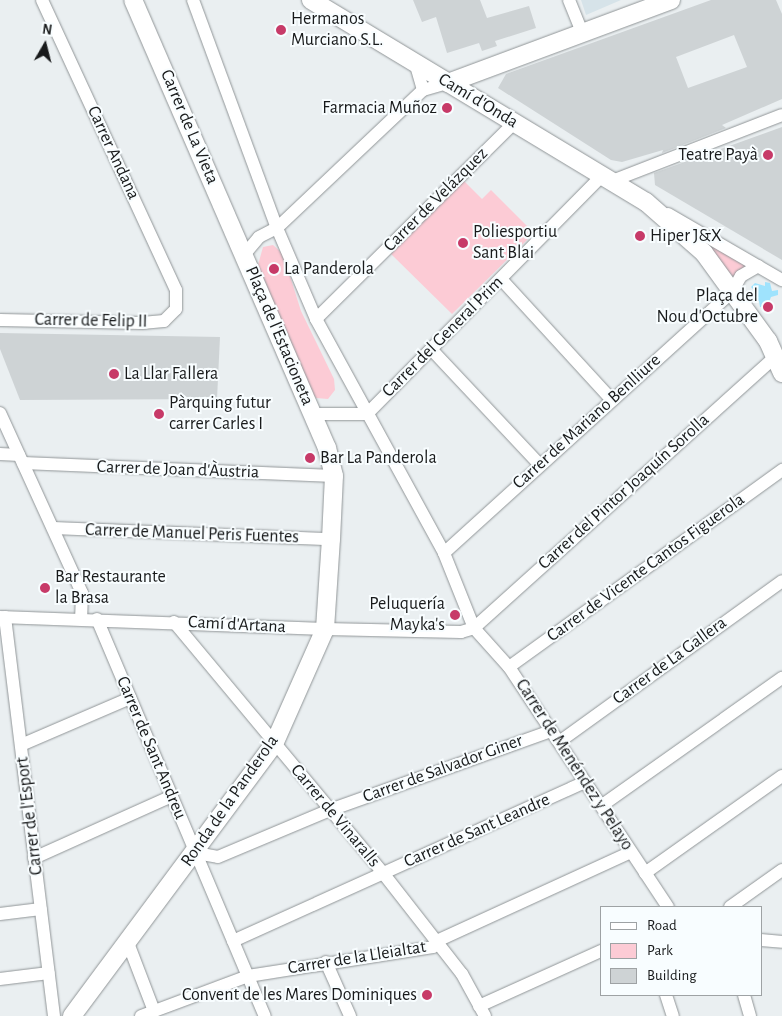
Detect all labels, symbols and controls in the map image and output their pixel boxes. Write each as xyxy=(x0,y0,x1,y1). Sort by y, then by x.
place label: Hermanos Murciano S.L. xyxy=(291,9,383,52)
north arrow xyxy=(20,20,70,70)
text: N xyxy=(41,23,53,38)
marker: Hermanos Murciano S.L. xyxy=(275,24,287,36)
street label: Carrer de La Vieta xyxy=(155,66,223,188)
street label: Camí d'Onda xyxy=(434,69,522,133)
place label: Farmacia Muñoz xyxy=(322,97,437,119)
marker: Farmacia Muñoz xyxy=(441,102,453,114)
street label: Carrer Andana xyxy=(82,103,144,203)
street label: Carrer de Velázquez xyxy=(379,143,493,257)
place label: Teatre Payà xyxy=(678,144,758,166)
marker: Teatre Payà xyxy=(762,149,774,161)
place label: Poliesportiu Sant Blai xyxy=(473,222,557,264)
place label: Hiper J&X xyxy=(650,225,722,247)
marker: Hiper J&X xyxy=(634,230,646,242)
marker: Poliesportiu Sant Blai xyxy=(457,237,469,249)
place label: La Panderola xyxy=(284,258,374,280)
street label: Plaça de l'Estacioneta xyxy=(240,263,318,409)
marker: La Panderola xyxy=(268,263,280,275)
street label: Carrer del General Prim xyxy=(378,272,508,402)
place label: Plaça del Nou d'Octubre xyxy=(657,286,758,328)
marker: Plaça del Nou d'Octubre xyxy=(762,301,774,313)
street label: Carrer de Felip II xyxy=(34,309,148,333)
street label: Carrer de Mariano Benlliure xyxy=(509,350,665,494)
place label: La Llar Fallera xyxy=(124,363,218,385)
marker: La Llar Fallera xyxy=(108,368,120,380)
place label: Pàrquing futur carrer Carles I xyxy=(169,393,271,436)
marker: Pàrquing futur carrer Carles I xyxy=(153,408,165,420)
street label: Carrer del Pintor Joaquín Sorolla xyxy=(534,409,714,575)
place label: Bar La Panderola xyxy=(320,447,437,469)
marker: Bar La Panderola xyxy=(304,452,316,464)
street label: Carrer de Joan d'Àustria xyxy=(96,456,260,484)
street label: Carrer de Vicente Cantos Figuerola xyxy=(543,489,749,647)
street label: Carrer de Manuel Peris Fuentes xyxy=(85,519,299,549)
place label: Bar Restaurante la Brasa xyxy=(55,567,166,610)
marker: Bar Restaurante la Brasa xyxy=(39,582,51,594)
place label: Peluquería Mayka's xyxy=(369,594,445,636)
marker: Peluquería Mayka's xyxy=(449,609,461,621)
street label: Camí d'Artana xyxy=(188,612,286,638)
street label: Carrer de La Gallera xyxy=(609,612,731,710)
street label: Carrer de Sant Andreu xyxy=(111,673,191,823)
street label: Carrer de Menéndez y Pelayo xyxy=(510,675,638,855)
street label: Carrer de Salvador Giner xyxy=(360,730,526,808)
street label: Ronda de la Panderola xyxy=(177,731,283,871)
street label: Carrer de l'Esport xyxy=(12,756,48,876)
street label: Carrer de Vinaralls xyxy=(286,760,384,872)
street label: Carrer de Sant Leandre xyxy=(401,789,553,873)
legend xyxy=(600,906,762,996)
text: Road xyxy=(647,918,677,933)
street label: Carrer de la Lleialtat xyxy=(286,936,428,980)
text: Park xyxy=(647,943,673,958)
text: Building xyxy=(647,968,697,983)
place label: Convent de les Mares Dominiques xyxy=(182,984,417,1006)
marker: Convent de les Mares Dominiques xyxy=(421,989,433,1001)

